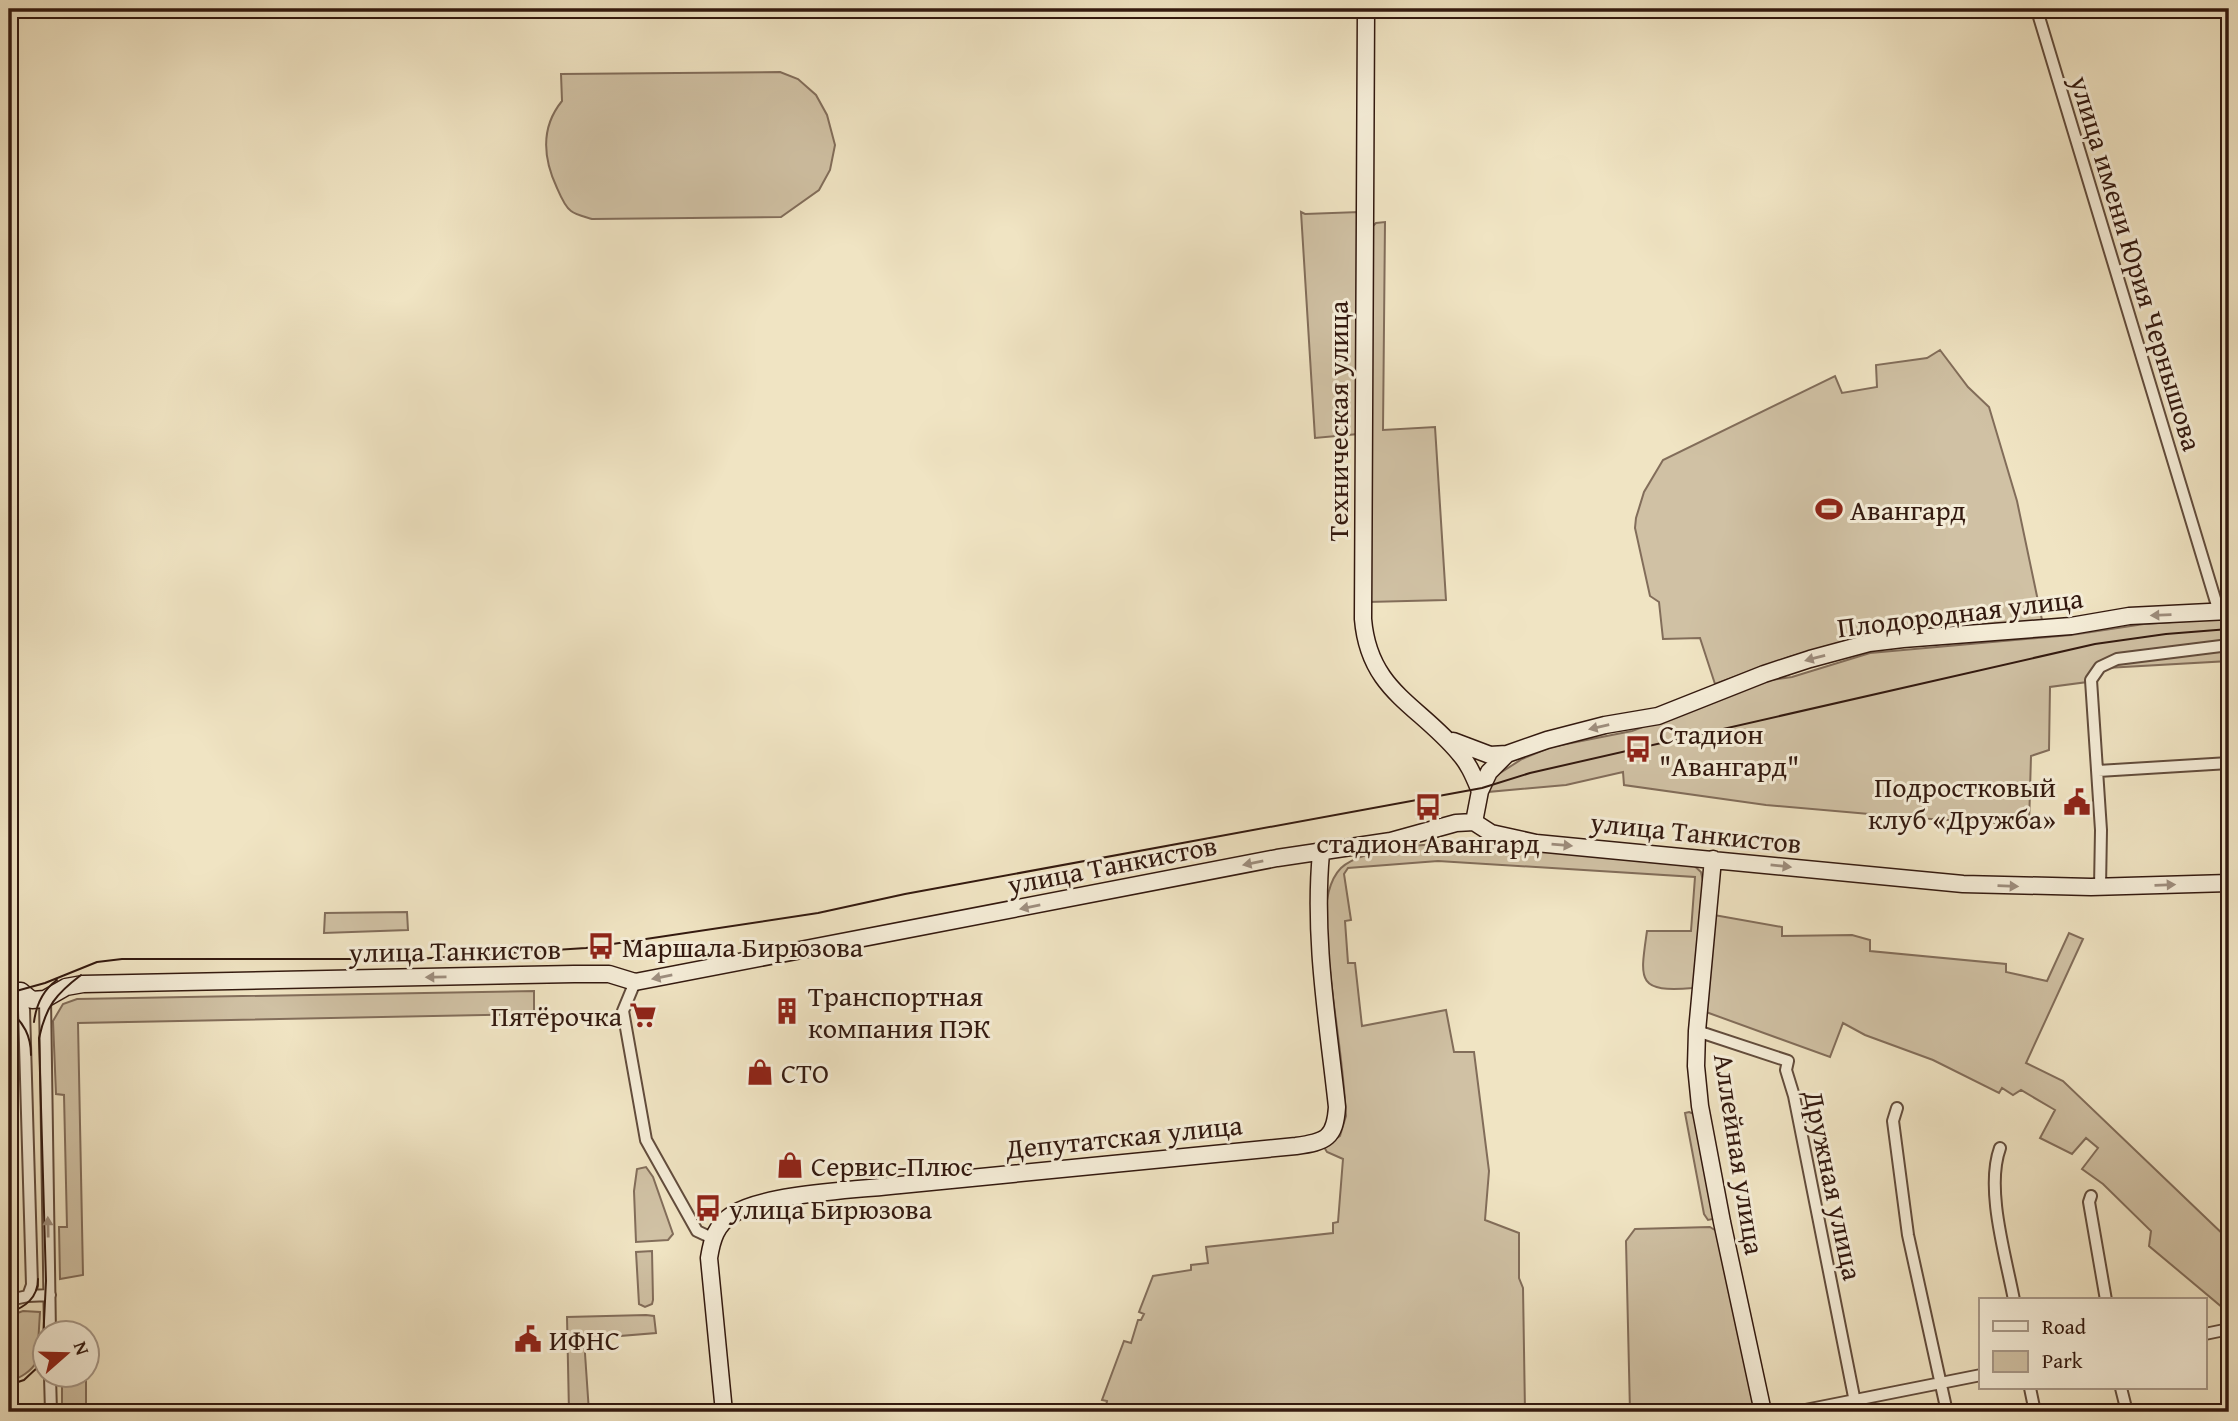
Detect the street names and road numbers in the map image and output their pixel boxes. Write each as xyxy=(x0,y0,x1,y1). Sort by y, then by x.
street label: улица имени Юрия Чернышова xyxy=(2060,69,2214,456)
street label: Техническая улица xyxy=(1317,300,1358,541)
street label: Плодородная улица xyxy=(1835,576,2086,647)
street label: улица Танкистов xyxy=(1587,800,1804,863)
street label: улица Танкистов xyxy=(1003,824,1220,905)
street label: улица Танкистов xyxy=(348,928,561,972)
street label: Аллейная улица xyxy=(1704,1050,1776,1258)
street label: Дружная улица xyxy=(1794,1085,1874,1284)
street label: Депутатская улица xyxy=(1003,1103,1245,1169)

